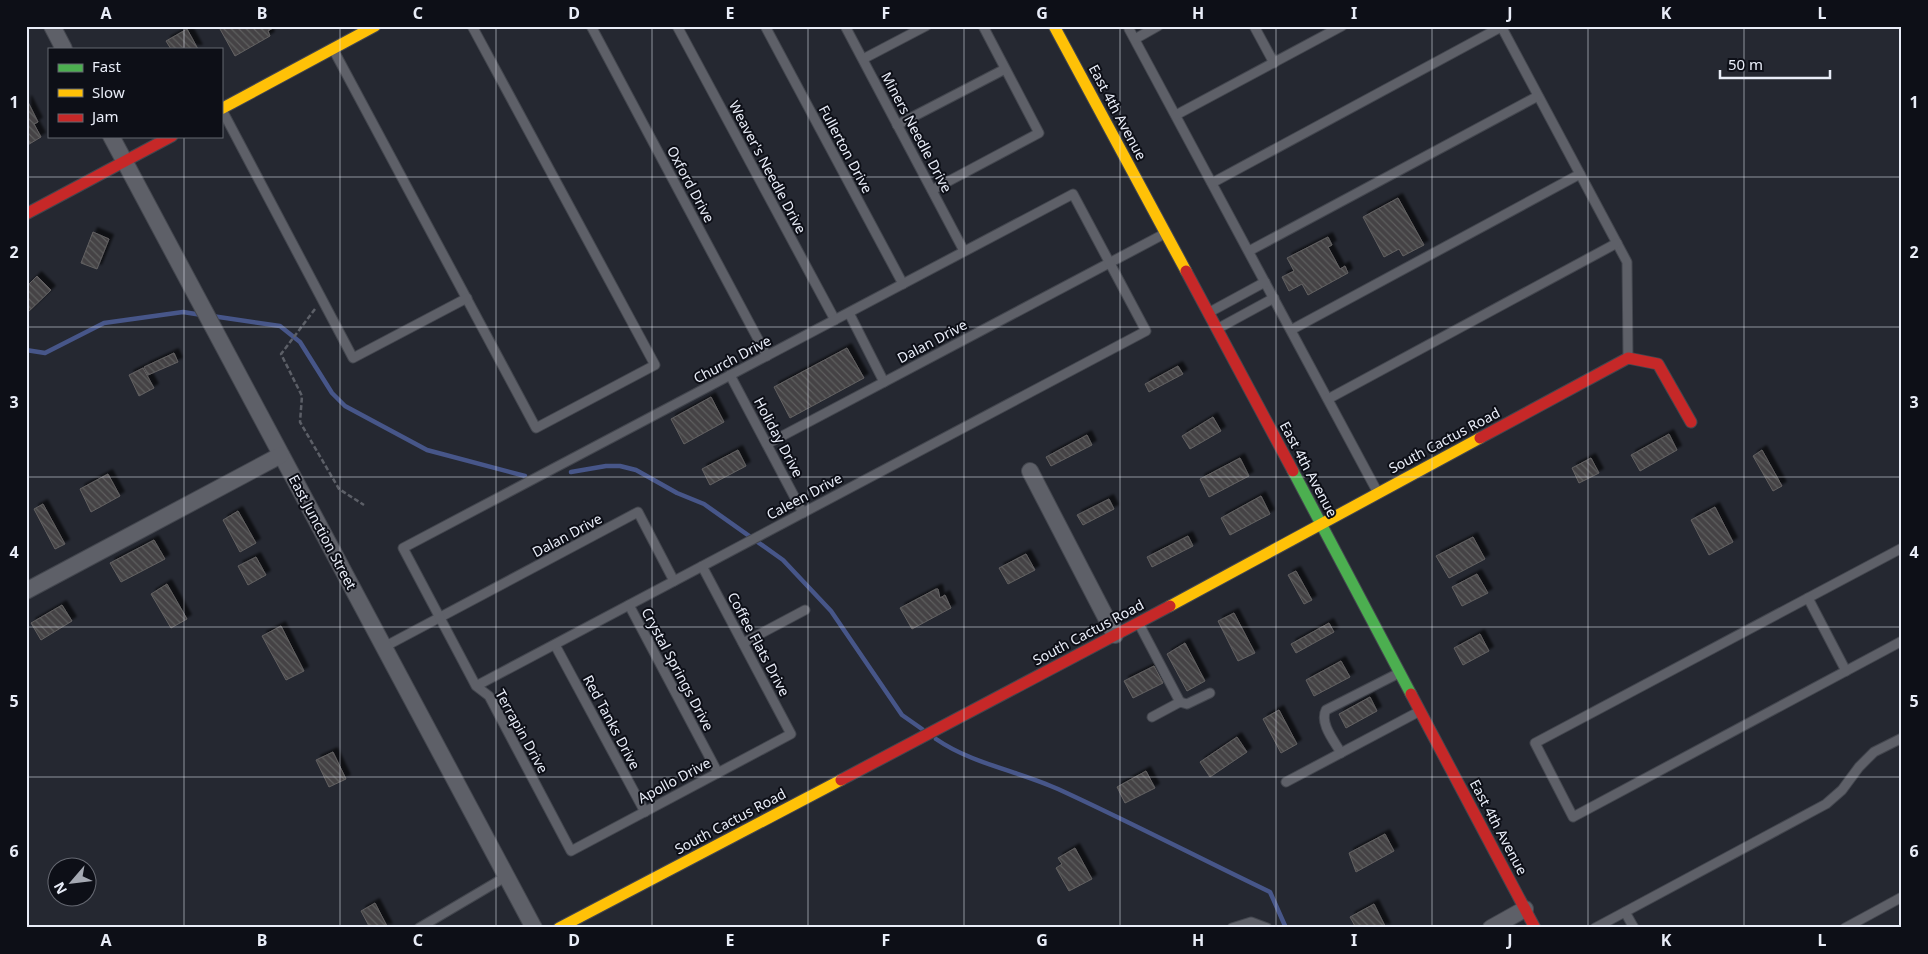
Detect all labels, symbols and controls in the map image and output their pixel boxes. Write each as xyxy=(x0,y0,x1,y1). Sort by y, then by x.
text: A xyxy=(100,2,112,24)
text: B xyxy=(257,2,267,24)
text: C xyxy=(413,2,423,24)
text: D xyxy=(568,2,580,24)
text: E xyxy=(726,2,735,24)
text: F xyxy=(882,2,890,24)
text: G xyxy=(1036,2,1048,24)
text: H xyxy=(1192,2,1204,24)
text: I xyxy=(1351,2,1357,24)
text: J xyxy=(1505,2,1513,24)
text: K xyxy=(1661,2,1672,24)
text: L xyxy=(1818,2,1827,24)
legend xyxy=(48,48,222,138)
scale bar xyxy=(1720,48,1830,80)
text: 50 m xyxy=(1728,54,1763,74)
text: Fast xyxy=(92,56,121,76)
street label: East 4th Avenue xyxy=(1085,61,1151,163)
street label: Miners Needle Drive xyxy=(877,68,957,196)
text: Slow xyxy=(92,82,125,102)
text: 1 xyxy=(9,91,19,113)
text: 1 xyxy=(1909,91,1919,113)
street label: Weaver's Needle Drive xyxy=(725,97,811,237)
street label: Fullerton Drive xyxy=(815,102,877,196)
text: Jam xyxy=(90,106,119,126)
street label: Oxford Drive xyxy=(663,142,719,226)
text: 2 xyxy=(9,241,19,263)
text: 2 xyxy=(1909,241,1919,263)
street label: Dalan Drive xyxy=(894,315,970,367)
street label: Church Drive xyxy=(690,331,774,387)
text: 3 xyxy=(9,391,19,413)
text: 3 xyxy=(1909,391,1919,413)
street label: Holiday Drive xyxy=(750,394,808,480)
street label: South Cactus Road xyxy=(1385,403,1503,477)
street label: East 4th Avenue xyxy=(1276,418,1342,520)
street label: Caleen Drive xyxy=(763,468,845,524)
street label: East Junction Street xyxy=(285,471,361,593)
street label: Dalan Drive xyxy=(529,509,605,561)
text: 4 xyxy=(9,541,19,563)
text: 4 xyxy=(1909,541,1919,563)
street label: Coffee Flats Drive xyxy=(724,589,794,699)
street label: South Cactus Road xyxy=(1029,595,1147,669)
street label: Crystal Springs Drive xyxy=(638,604,718,734)
street label: Red Tanks Drive xyxy=(579,671,645,773)
street label: Terrapin Drive xyxy=(491,686,553,776)
text: 5 xyxy=(9,690,19,712)
text: 5 xyxy=(1909,690,1919,712)
street label: Apollo Drive xyxy=(634,753,714,807)
street label: East 4th Avenue xyxy=(1466,776,1532,878)
street label: South Cactus Road xyxy=(671,784,789,858)
text: 6 xyxy=(9,840,19,862)
text: 6 xyxy=(1909,840,1919,862)
north arrow xyxy=(48,856,98,906)
text: N xyxy=(49,879,71,898)
text: A xyxy=(100,929,112,951)
text: B xyxy=(257,929,267,951)
text: C xyxy=(413,929,423,951)
text: D xyxy=(568,929,580,951)
text: E xyxy=(726,929,735,951)
text: F xyxy=(882,929,890,951)
text: G xyxy=(1036,929,1048,951)
text: H xyxy=(1192,929,1204,951)
text: I xyxy=(1351,929,1357,951)
text: J xyxy=(1505,929,1513,951)
text: K xyxy=(1661,929,1672,951)
text: L xyxy=(1818,929,1827,951)

